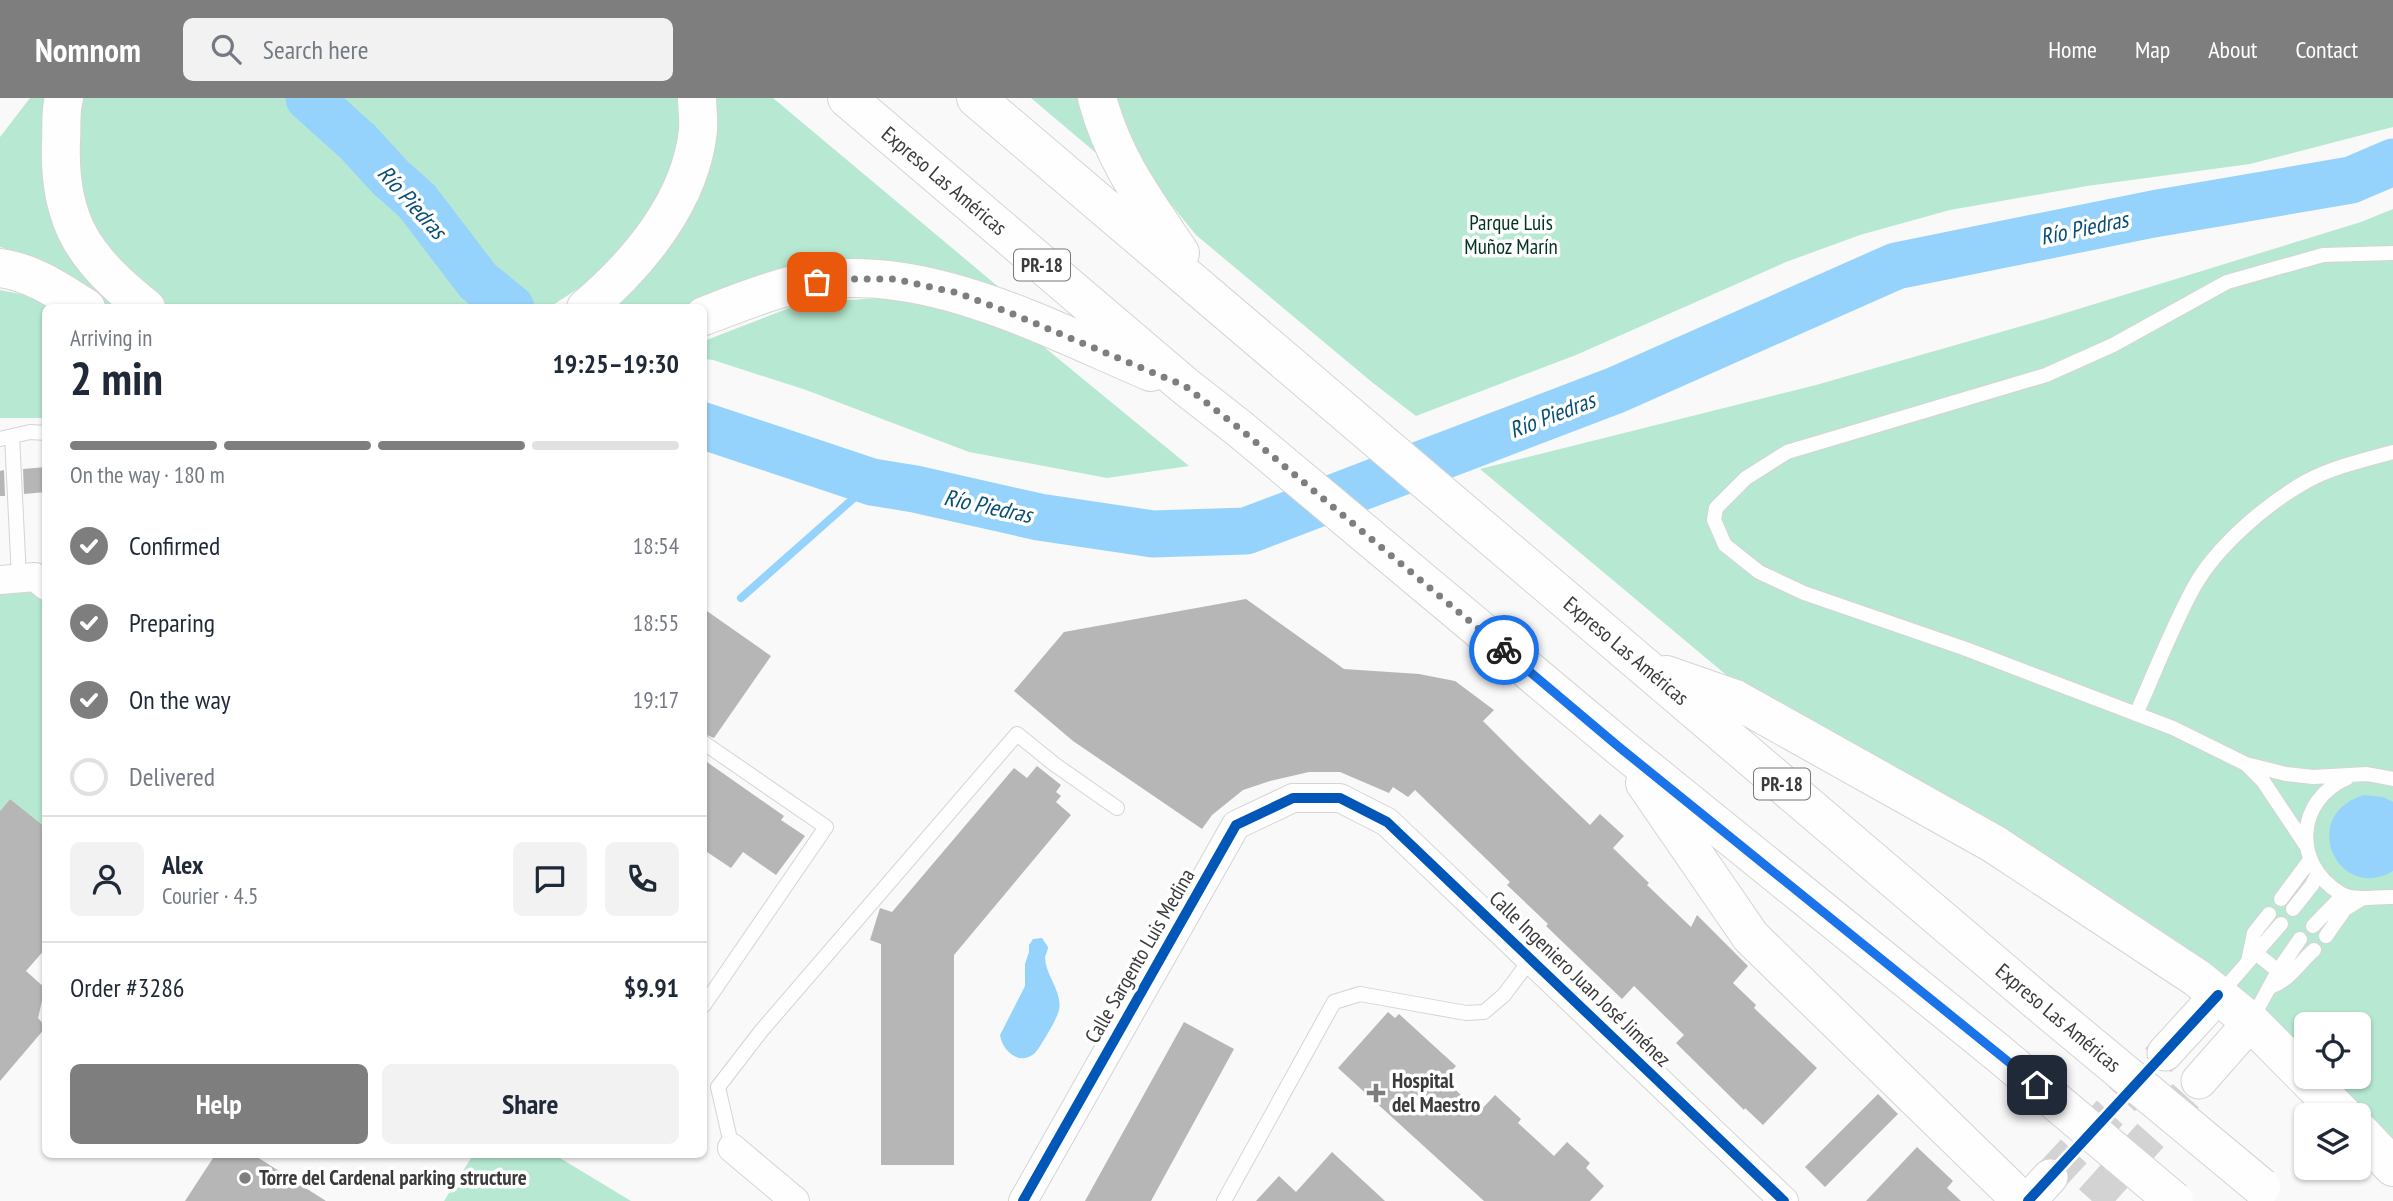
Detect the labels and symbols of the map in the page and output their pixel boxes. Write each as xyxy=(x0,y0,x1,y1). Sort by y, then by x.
street label: Expreso Las Américas xyxy=(876,120,1012,241)
water label: Río Piedras xyxy=(372,159,454,246)
water label: Río Piedras xyxy=(2037,204,2133,251)
park label: Parque Luis Muñoz Marín xyxy=(1464,209,1558,260)
road number: PR-18 xyxy=(1014,250,1070,280)
pin xyxy=(787,252,847,312)
water label: Río Piedras xyxy=(1505,384,1601,444)
water label: Río Piedras xyxy=(942,482,1037,529)
street label: Expreso Las Américas xyxy=(1558,590,1694,711)
courier xyxy=(1469,615,1539,685)
road number: PR-18 xyxy=(1754,768,1810,800)
street label: Calle Sargento Luis Medina xyxy=(1079,864,1200,1048)
street label: Calle Ingeniero Juan José Jiménez xyxy=(1484,885,1677,1072)
street label: Expreso Las Américas xyxy=(1990,957,2126,1078)
pin xyxy=(2007,1055,2067,1115)
place label: Hospital del Maestro xyxy=(1392,1067,1480,1118)
marker: Hospital del Maestro xyxy=(1366,1083,1386,1103)
place label: Torre del Cardenal parking structure xyxy=(259,1164,527,1191)
marker: Torre del Cardenal parking structure xyxy=(237,1170,253,1186)

